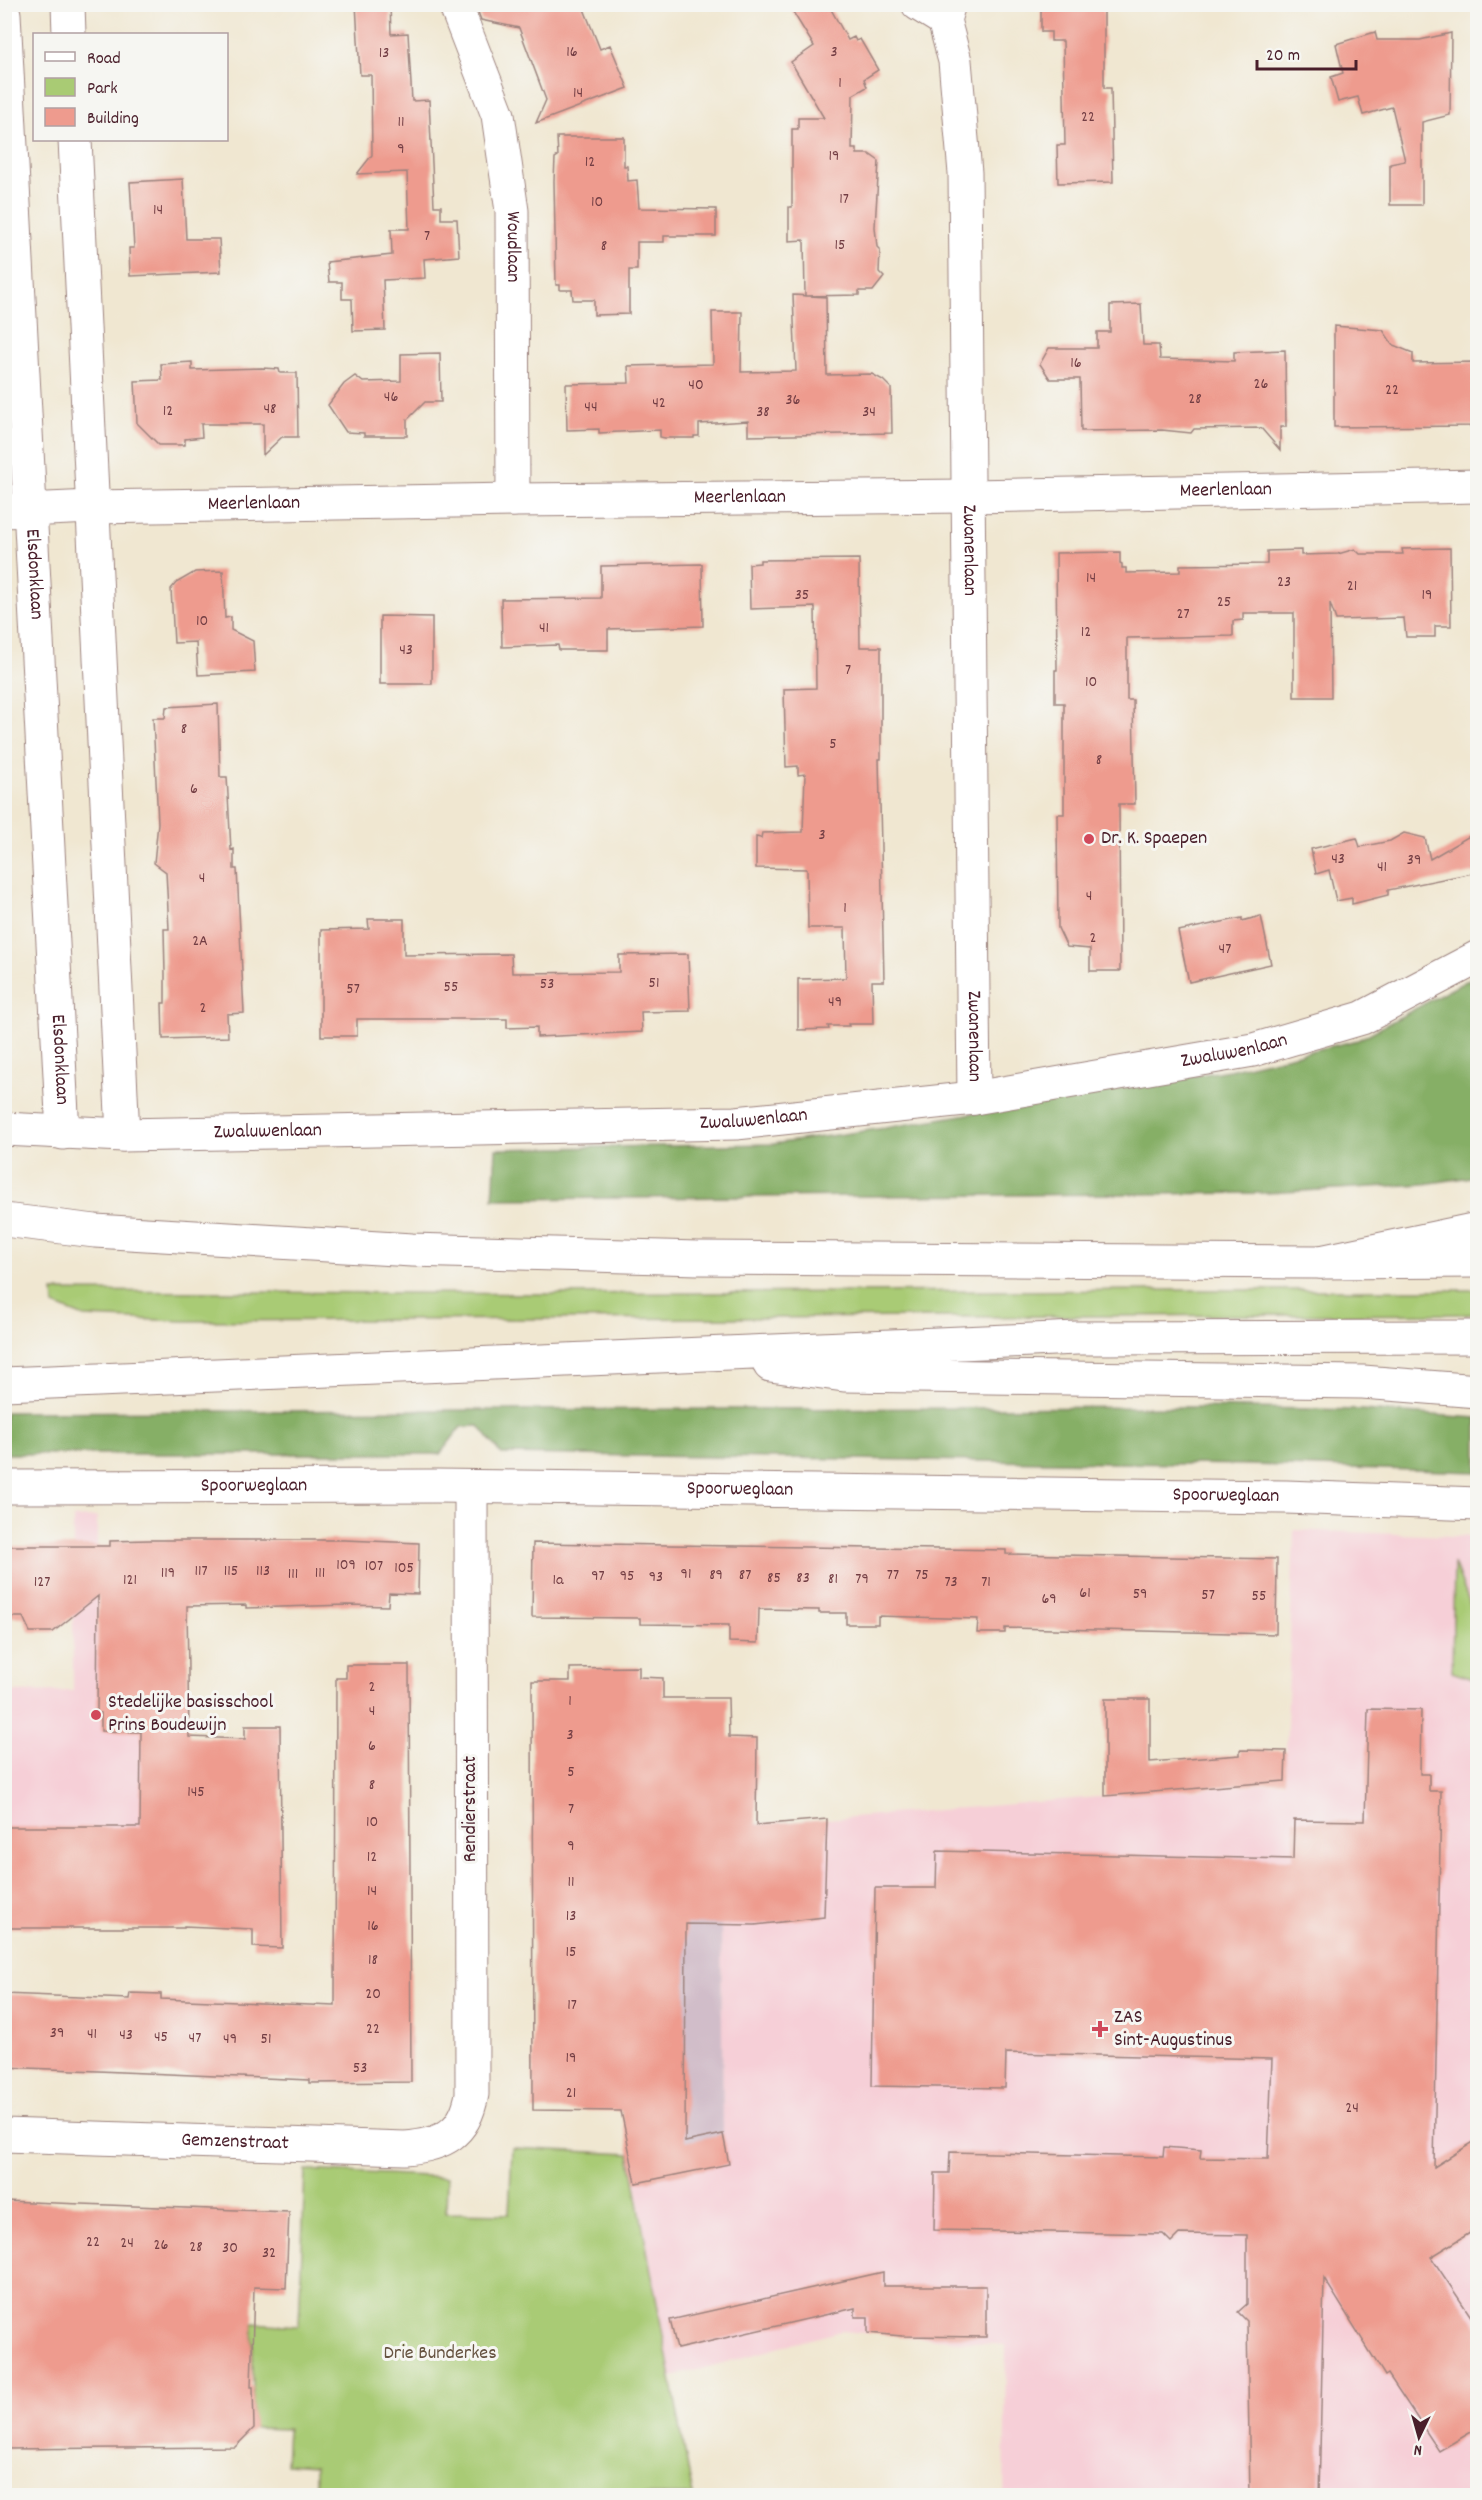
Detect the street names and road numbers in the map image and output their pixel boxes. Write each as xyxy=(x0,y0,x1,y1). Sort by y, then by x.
street label: Woudlaan xyxy=(498,211,526,283)
street label: Meerlenlaan xyxy=(1179,476,1272,506)
street label: Meerlenlaan xyxy=(694,484,786,512)
street label: Meerlenlaan xyxy=(207,490,300,519)
street label: Zwanenlaan xyxy=(954,505,983,596)
street label: Elsdonklaan xyxy=(17,528,50,620)
street label: Zwanenlaan xyxy=(959,991,988,1082)
street label: Elsdonklaan xyxy=(43,1013,75,1106)
street label: Zwaluwenlaan xyxy=(1179,1027,1291,1076)
street label: Zwaluwenlaan xyxy=(699,1102,809,1138)
street label: Zwaluwenlaan xyxy=(213,1117,322,1147)
street label: Spoorweglaan xyxy=(201,1472,307,1501)
street label: Spoorweglaan xyxy=(687,1475,793,1505)
street label: Spoorweglaan xyxy=(1172,1482,1279,1511)
street label: Rendierstraat xyxy=(457,1756,485,1862)
street label: Gemzenstraat xyxy=(181,2127,289,2158)

